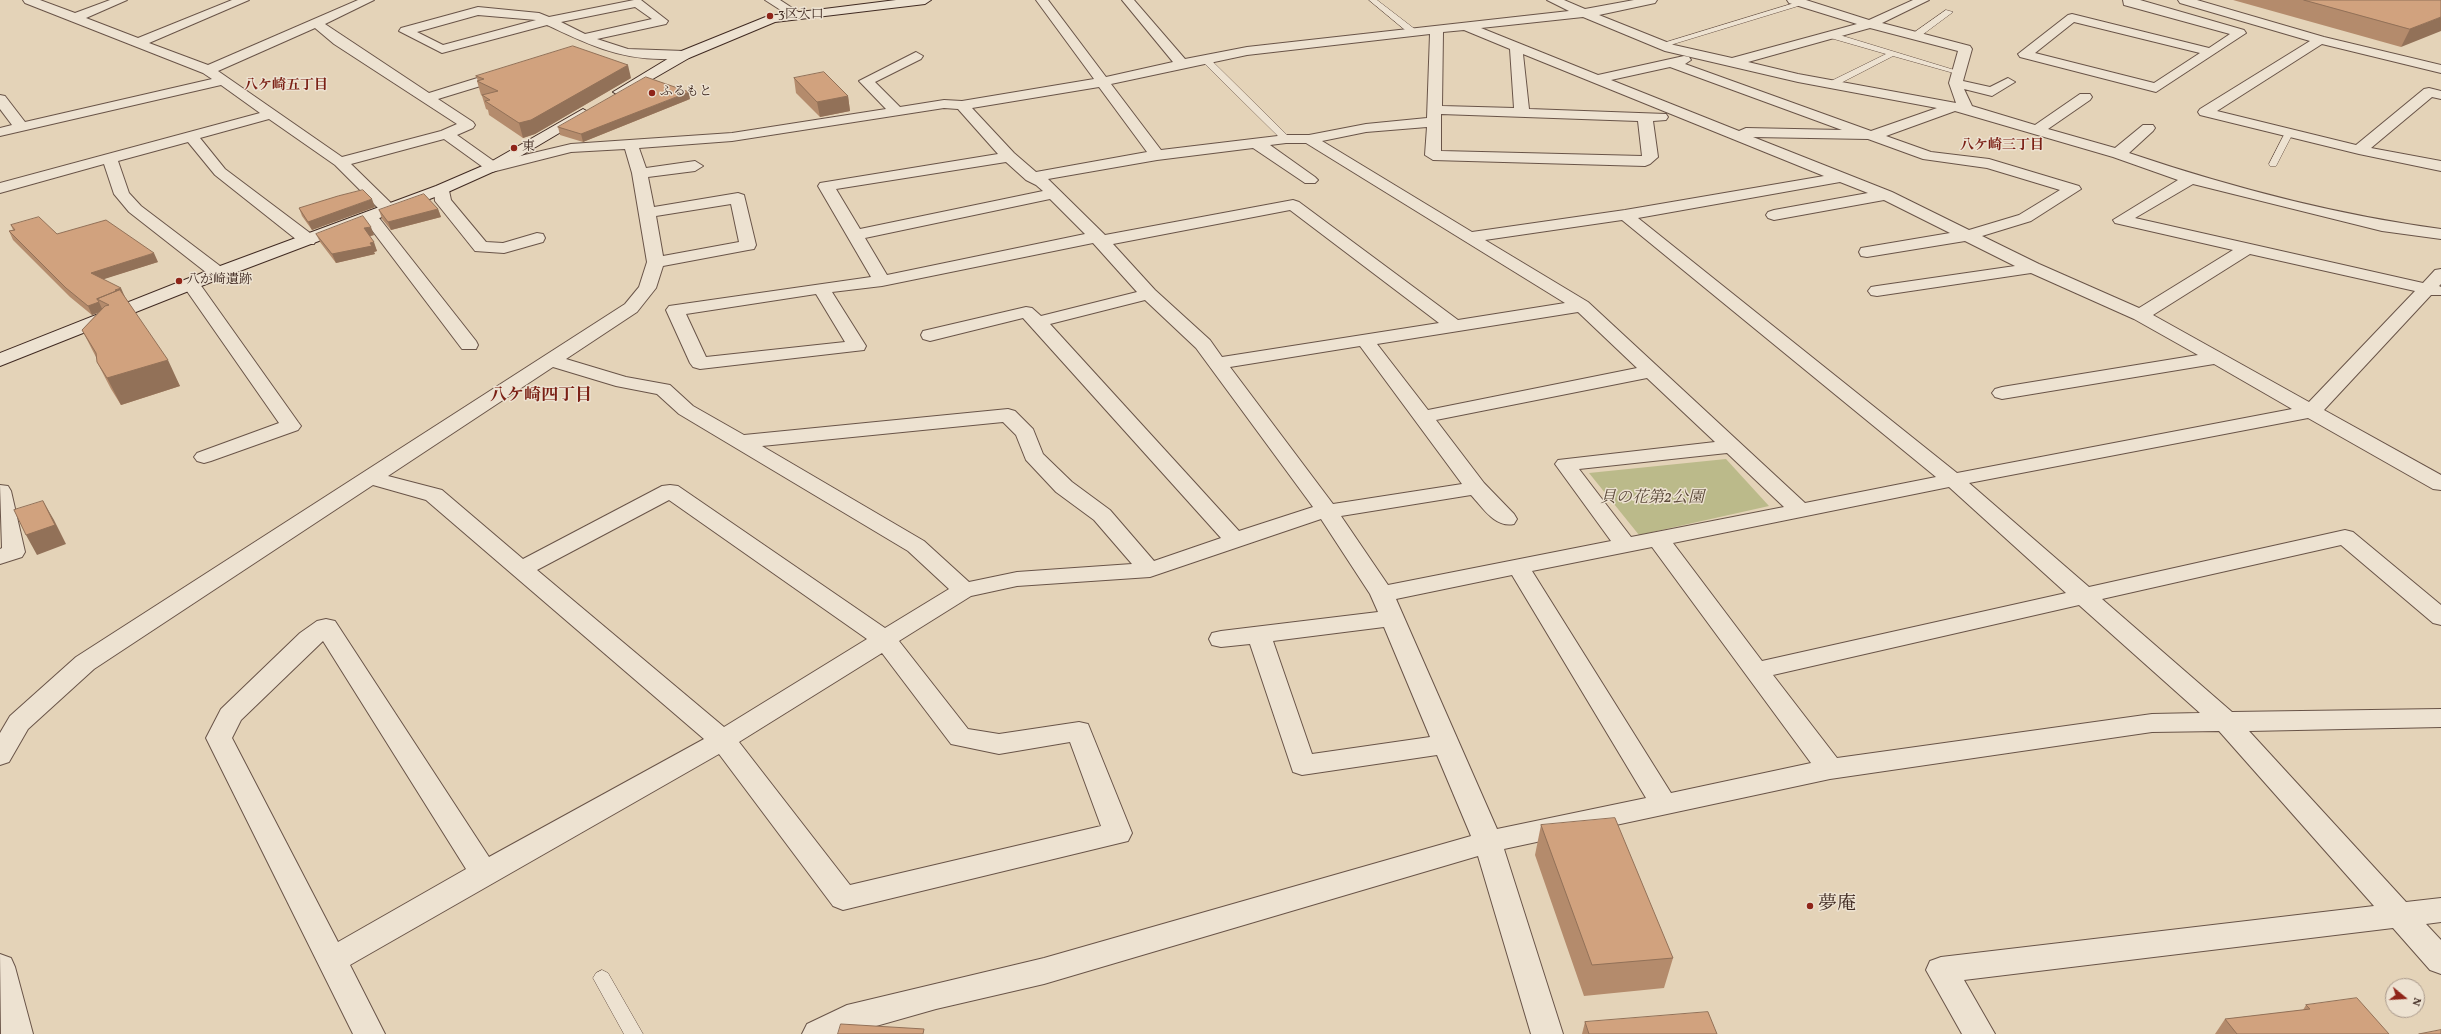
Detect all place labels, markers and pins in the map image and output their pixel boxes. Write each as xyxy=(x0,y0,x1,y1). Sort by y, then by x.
place label: 3区入口 xyxy=(778,8,824,24)
marker: 3区入口 xyxy=(765,11,775,21)
place label: ふるもと xyxy=(660,85,712,101)
marker: ふるもと xyxy=(647,88,657,98)
place label: 東 xyxy=(522,140,535,156)
marker: 東 xyxy=(509,143,519,153)
place label: 八が崎遺跡 xyxy=(187,273,252,289)
marker: 八が崎遺跡 xyxy=(174,276,184,286)
place label: 夢庵 xyxy=(1818,895,1856,917)
marker: 夢庵 xyxy=(1805,901,1815,911)

